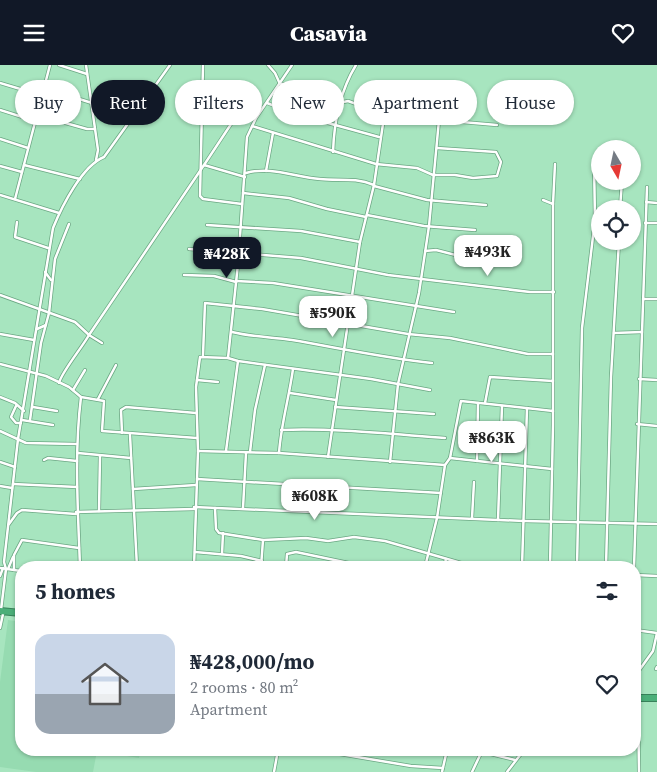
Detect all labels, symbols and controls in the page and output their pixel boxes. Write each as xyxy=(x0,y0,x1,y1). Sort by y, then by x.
text: Casavia xyxy=(290,18,367,48)
icon: menu xyxy=(20,19,48,47)
icon: heart xyxy=(609,19,637,47)
chip: Buy xyxy=(15,80,81,125)
chip: Rent xyxy=(91,80,165,125)
chip: Filters xyxy=(175,80,262,125)
chip: New xyxy=(272,80,344,125)
chip: Apartment xyxy=(354,80,477,125)
chip: House xyxy=(487,80,574,125)
north arrow xyxy=(591,140,641,190)
map controls xyxy=(591,140,641,250)
button: locate xyxy=(591,200,641,250)
pin: ₦493K xyxy=(453,235,523,277)
pin: ₦428K xyxy=(192,237,262,279)
text: ₦493K xyxy=(465,240,511,262)
text: ₦428K xyxy=(204,242,250,264)
pin: ₦590K xyxy=(298,295,368,338)
text: ₦590K xyxy=(310,301,356,323)
pin: ₦863K xyxy=(457,421,527,463)
text: ₦863K xyxy=(469,426,515,448)
pin: ₦608K xyxy=(280,479,350,521)
text: ₦608K xyxy=(292,484,338,506)
text: 5 homes xyxy=(35,577,115,606)
icon: filters xyxy=(593,577,621,605)
text: ₦428,000/mo xyxy=(190,647,314,676)
icon: home xyxy=(75,654,135,714)
icon: heart xyxy=(593,670,621,698)
text: 2 rooms · 80 m² xyxy=(190,676,298,698)
text: Apartment xyxy=(190,698,267,720)

